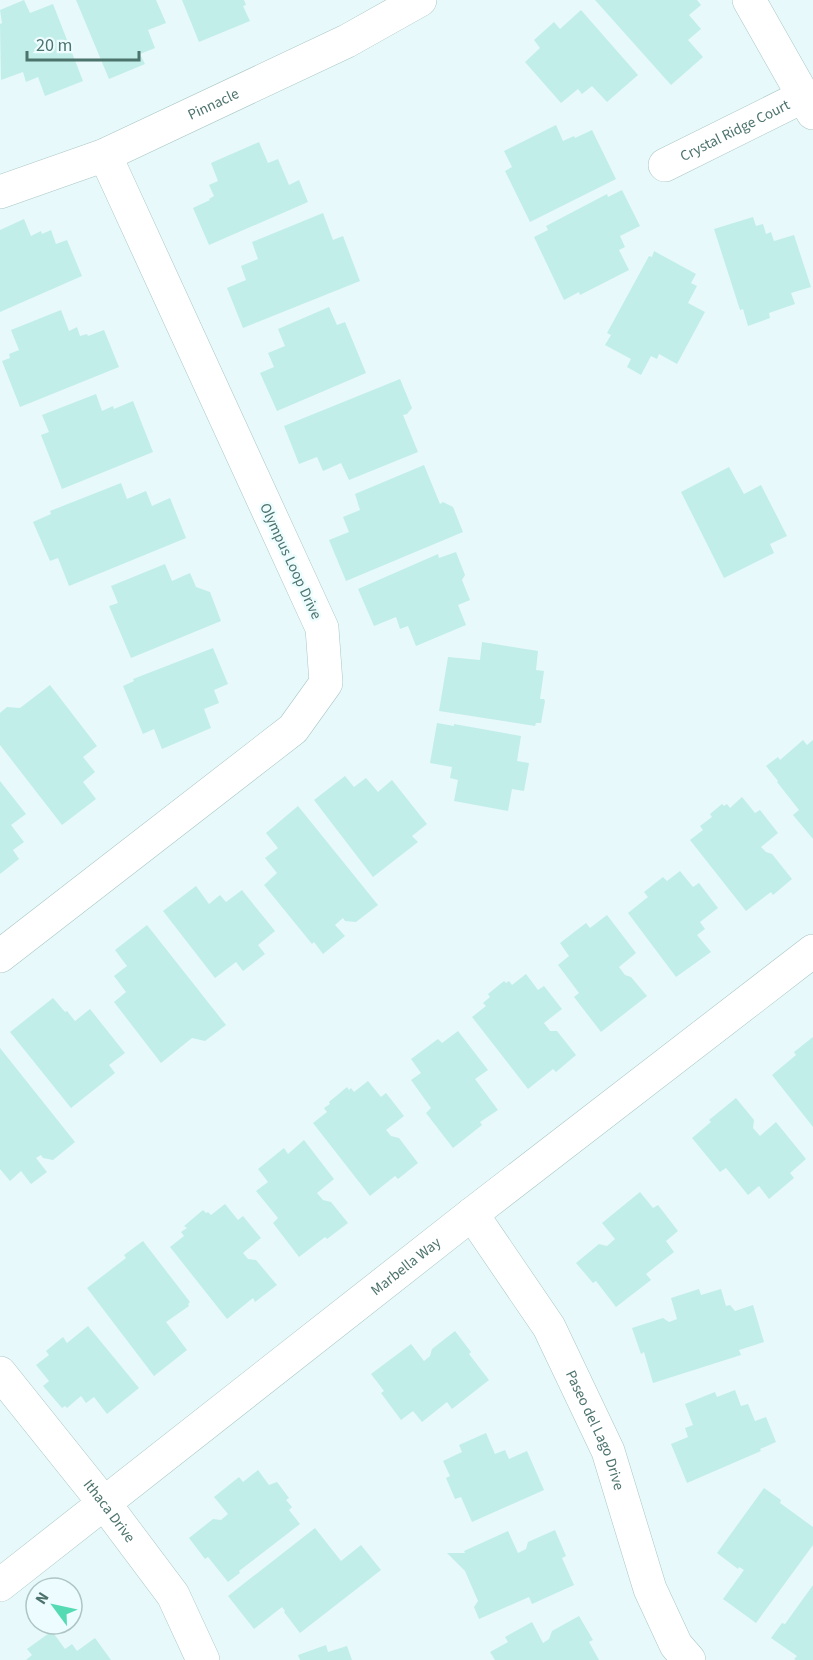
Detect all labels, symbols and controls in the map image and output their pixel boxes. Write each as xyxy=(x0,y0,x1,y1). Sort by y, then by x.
scale bar xyxy=(27,24,140,62)
text: 20 m xyxy=(36,33,72,58)
street label: Pinnacle xyxy=(184,83,243,126)
street label: Crystal Ridge Court xyxy=(677,95,793,167)
street label: Olympus Loop Drive xyxy=(254,500,327,623)
street label: Marbella Way xyxy=(367,1232,445,1301)
street label: Paseo del Lago Drive xyxy=(560,1367,629,1493)
street label: Ithaca Drive xyxy=(78,1475,140,1547)
north arrow xyxy=(24,1576,84,1636)
text: N xyxy=(30,1588,54,1609)

